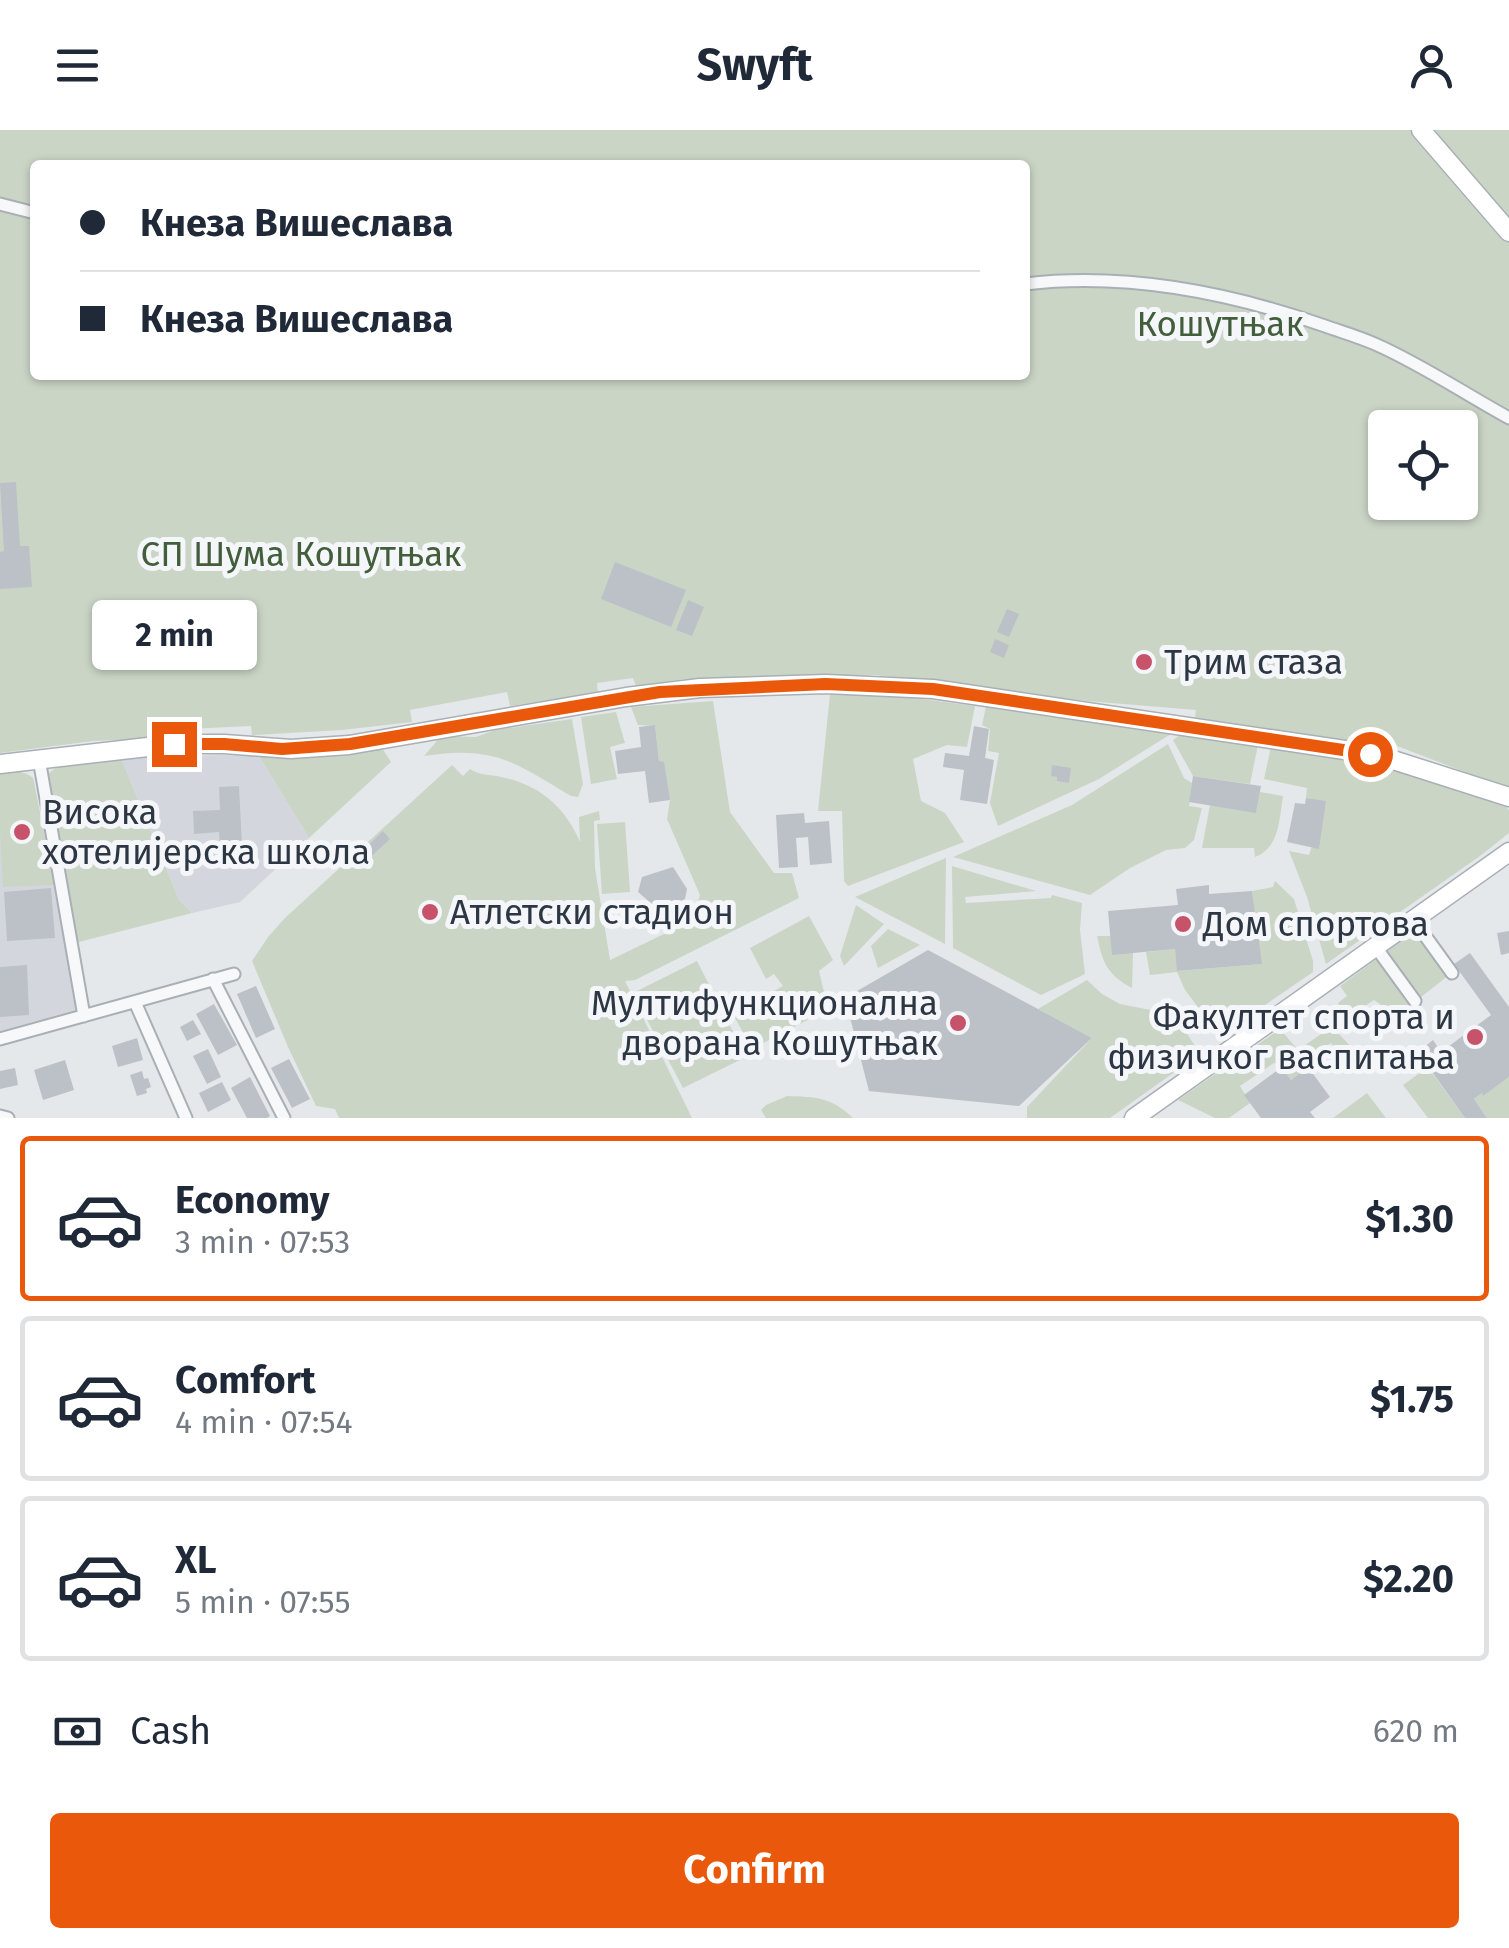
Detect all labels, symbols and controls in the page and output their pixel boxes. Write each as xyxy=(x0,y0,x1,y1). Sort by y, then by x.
icon: menu xyxy=(50,38,105,93)
text: Swyft xyxy=(696,38,813,92)
icon: person xyxy=(1404,38,1459,93)
text: Кнеза Вишеслава xyxy=(140,200,453,246)
text: Кнеза Вишеслава xyxy=(140,296,453,342)
park label: Кошутњак xyxy=(1136,303,1304,345)
map controls xyxy=(1368,410,1478,520)
button: locate xyxy=(1368,410,1478,520)
park label: СП Шума Кошутњак xyxy=(141,533,461,575)
callout: 2 min xyxy=(91,599,256,669)
text: 2 min xyxy=(135,616,214,654)
place label: Трим стаза xyxy=(1164,641,1343,683)
marker: Трим стаза xyxy=(1133,651,1155,673)
route end xyxy=(152,722,197,767)
route start xyxy=(1348,732,1393,777)
place label: Висока хотелијерска школа xyxy=(42,791,370,873)
marker: Висока хотелијерска школа xyxy=(11,821,33,843)
place label: Атлетски стадион xyxy=(450,891,734,933)
marker: Атлетски стадион xyxy=(419,901,441,923)
place label: Дом спортова xyxy=(1202,903,1429,945)
marker: Дом спортова xyxy=(1172,913,1194,935)
place label: Мултифункционална дворана Кошутњак xyxy=(591,982,938,1064)
place label: Факултет спорта и физичког васпитања xyxy=(1107,996,1455,1078)
marker: Мултифункционална дворана Кошутњак xyxy=(947,1012,969,1034)
marker: Факултет спорта и физичког васпитања xyxy=(1464,1026,1486,1048)
icon: car xyxy=(55,1174,145,1264)
text: Economy xyxy=(175,1177,330,1223)
text: $1.30 xyxy=(1365,1196,1454,1242)
text: 3 min · 07:53 xyxy=(175,1223,350,1261)
icon: car xyxy=(55,1354,145,1444)
text: Comfort xyxy=(175,1357,316,1403)
text: $1.75 xyxy=(1370,1376,1454,1422)
text: 4 min · 07:54 xyxy=(175,1403,353,1441)
icon: car xyxy=(55,1534,145,1624)
text: XL xyxy=(175,1537,217,1583)
text: $2.20 xyxy=(1363,1556,1454,1602)
text: 5 min · 07:55 xyxy=(175,1583,351,1621)
icon: cash xyxy=(50,1704,105,1759)
text: Cash xyxy=(130,1708,211,1754)
text: 620 m xyxy=(1373,1712,1459,1750)
button: Confirm xyxy=(50,1813,1459,1928)

